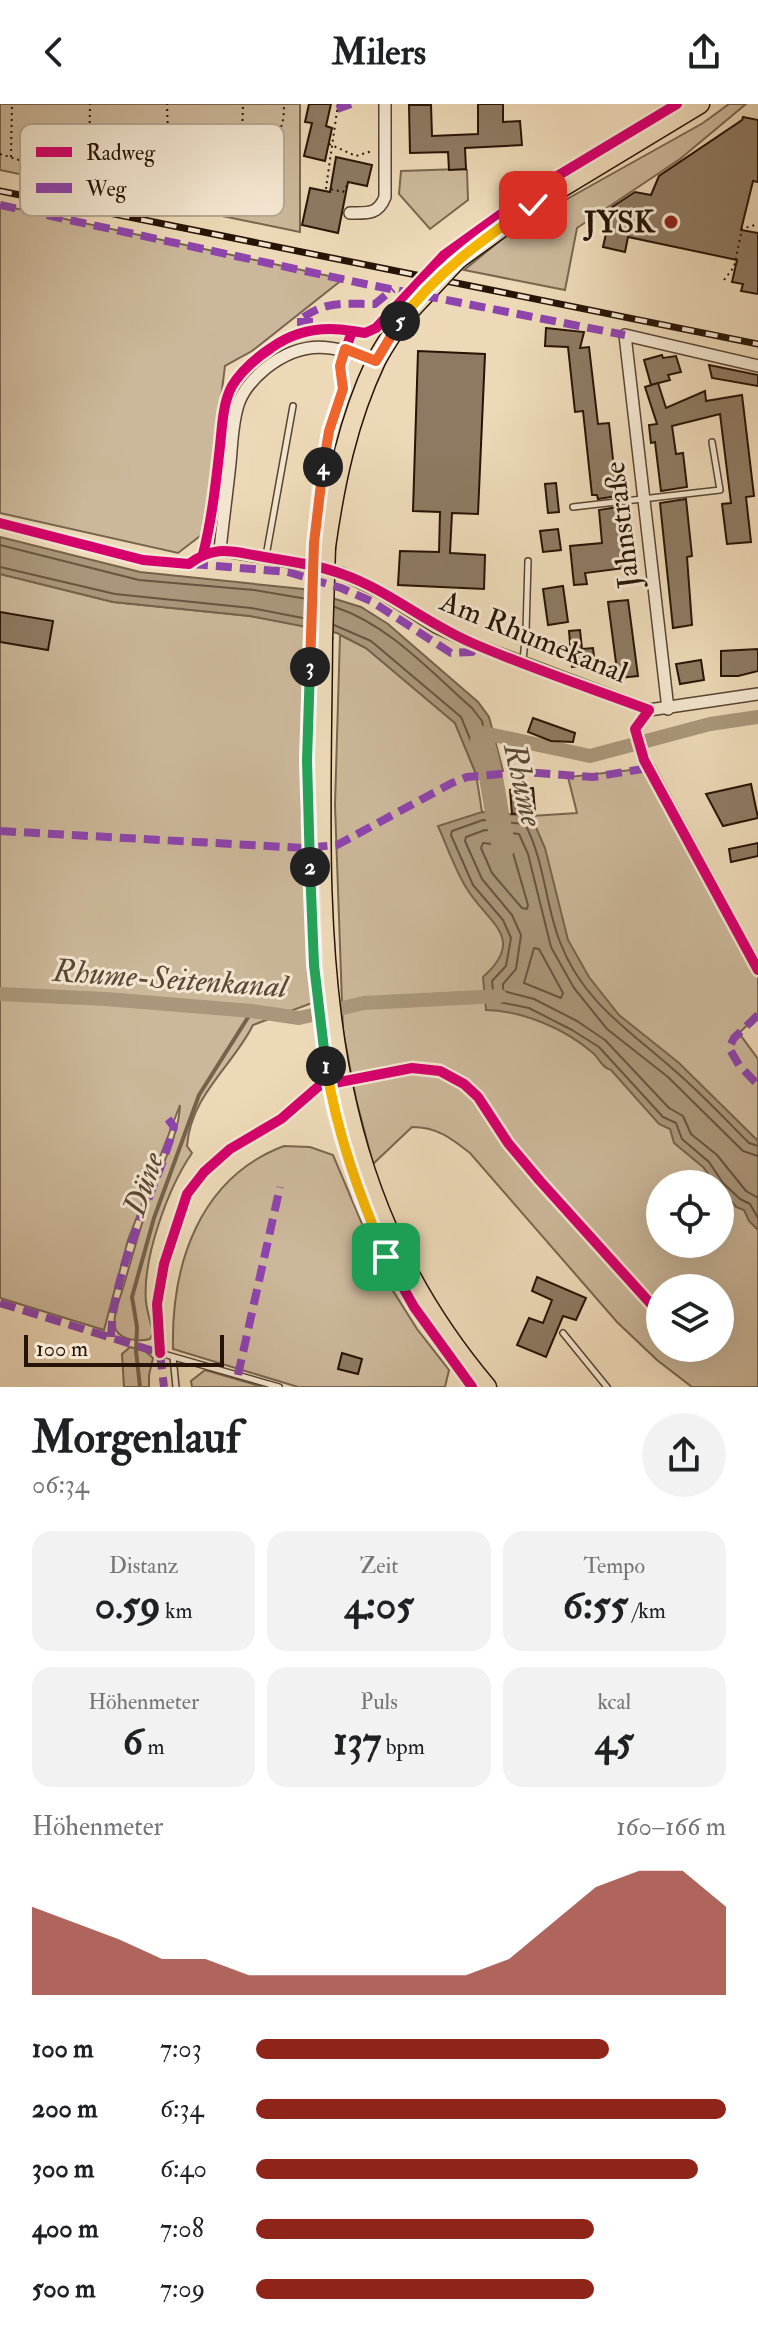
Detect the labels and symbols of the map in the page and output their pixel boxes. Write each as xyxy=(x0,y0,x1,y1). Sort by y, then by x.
legend xyxy=(20,124,284,216)
text: Radweg xyxy=(86,139,156,167)
pin xyxy=(499,171,567,239)
text: Weg xyxy=(85,175,128,203)
place label: JYSK xyxy=(582,204,656,241)
marker: JYSK xyxy=(662,213,680,231)
pin: 5 xyxy=(380,301,420,341)
pin: 4 xyxy=(303,447,343,487)
street label: Jahnstraße xyxy=(596,460,648,591)
street label: Am Rhumekanal xyxy=(434,582,633,692)
pin: 3 xyxy=(290,647,330,687)
water label: Rhume xyxy=(494,739,552,831)
pin: 2 xyxy=(290,847,330,887)
water label: Rhume-Seitenkanal xyxy=(51,951,291,1007)
pin: 1 xyxy=(306,1046,346,1086)
water label: Düne xyxy=(114,1147,174,1222)
pin xyxy=(352,1223,420,1291)
scale bar xyxy=(24,1331,224,1367)

